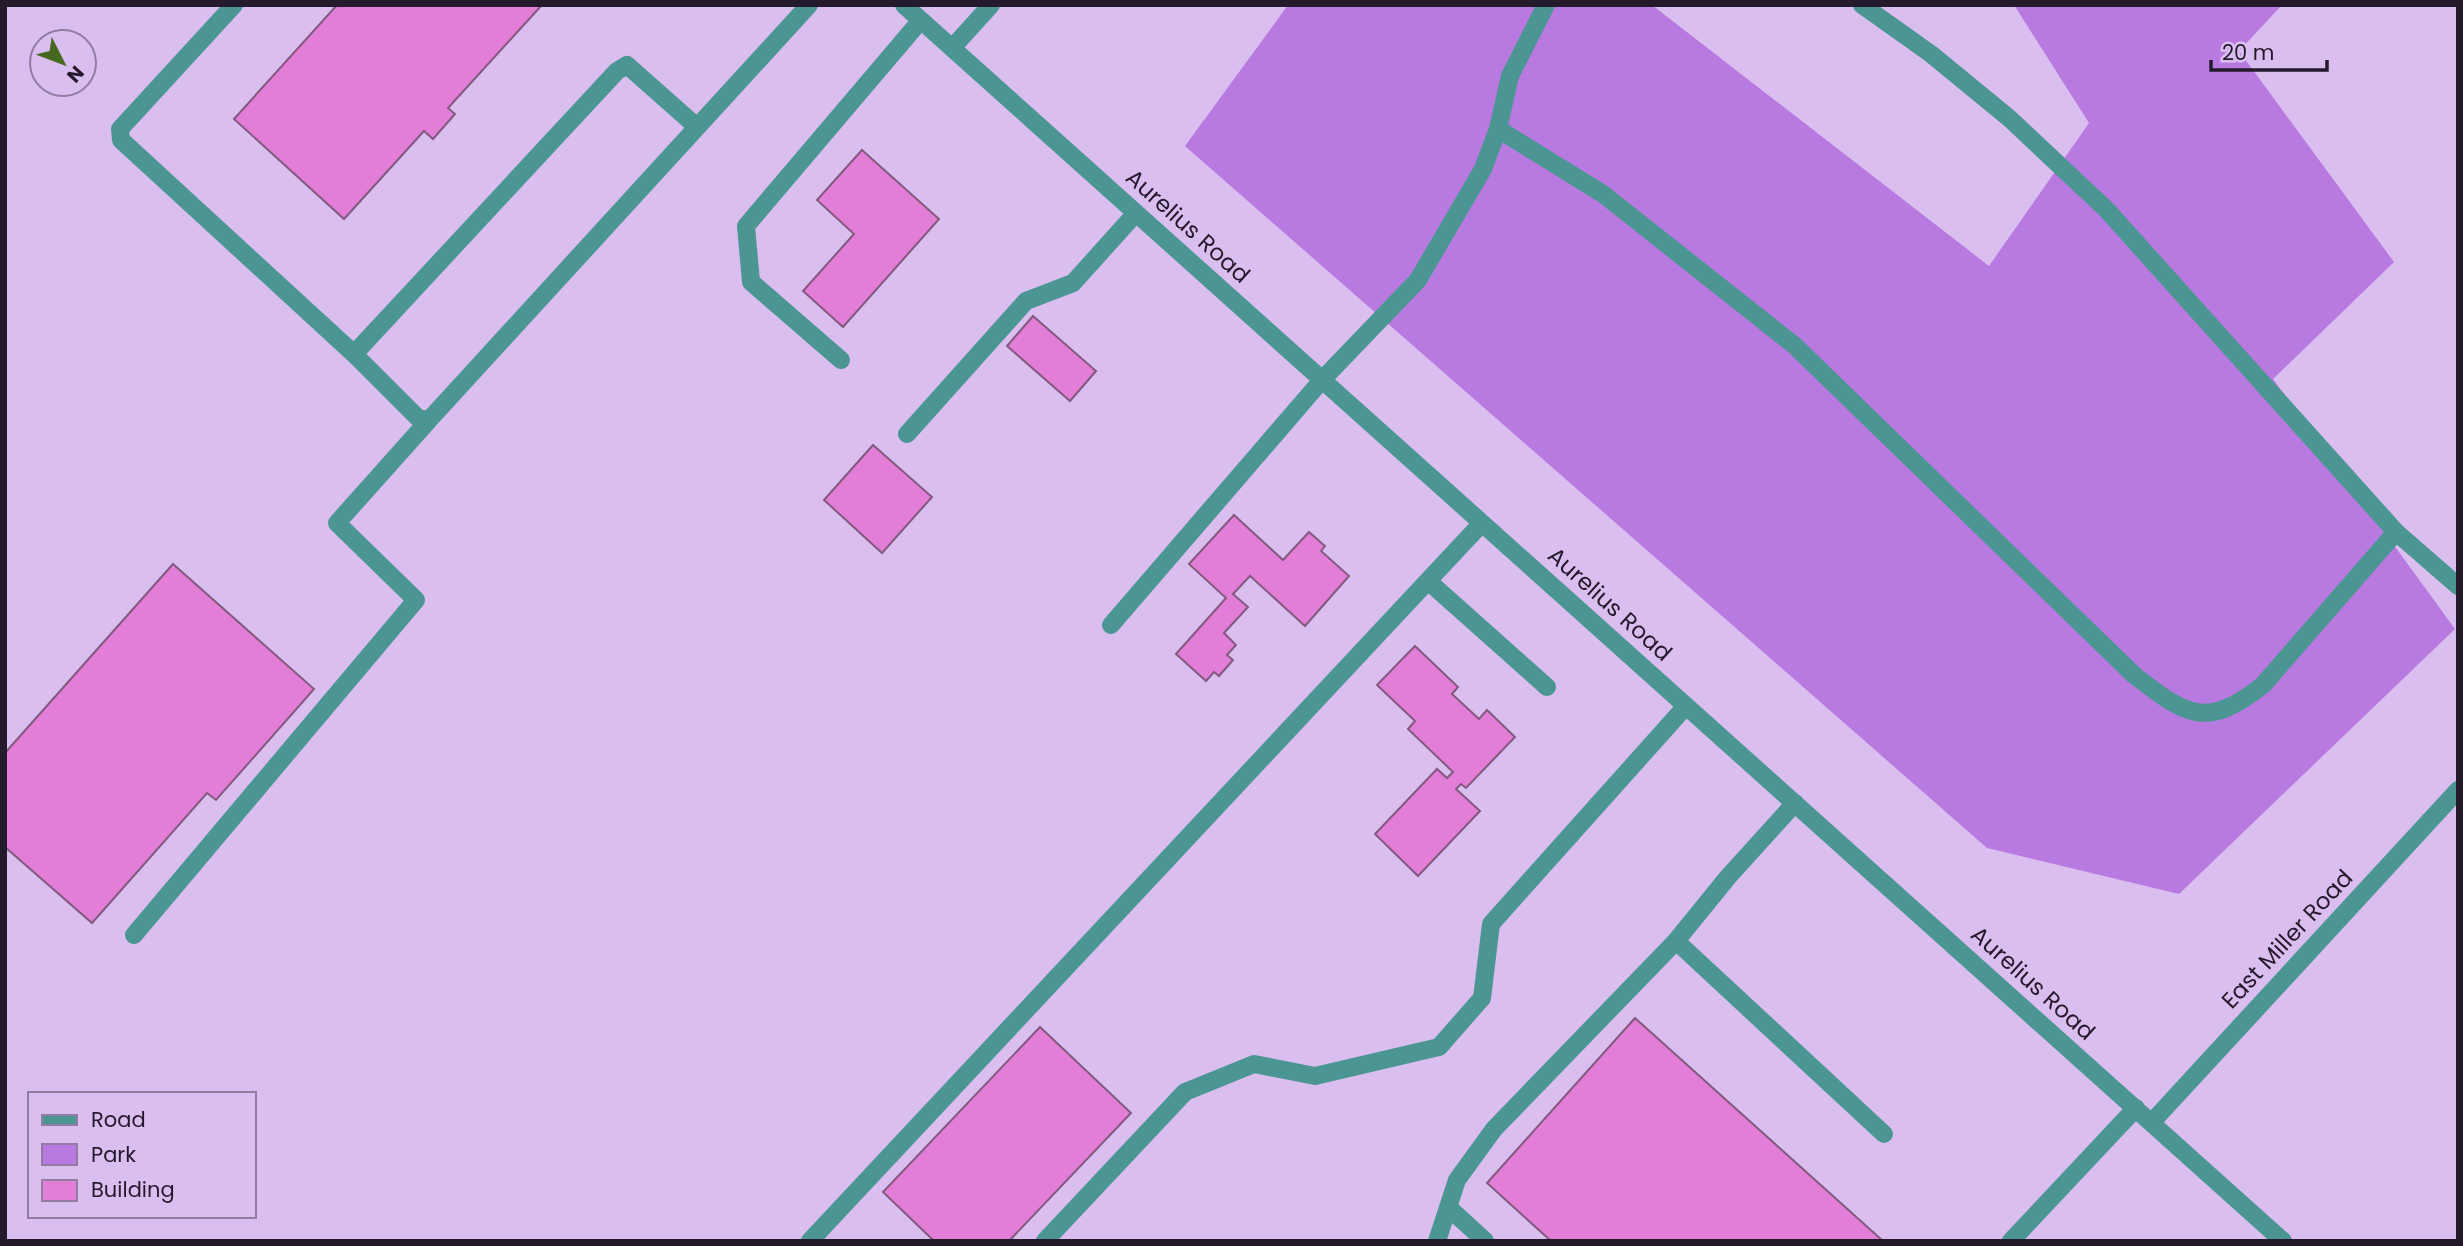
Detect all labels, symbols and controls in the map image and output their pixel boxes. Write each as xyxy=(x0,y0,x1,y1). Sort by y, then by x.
north arrow xyxy=(28,28,98,98)
scale bar xyxy=(2211,28,2326,72)
text: 20 m xyxy=(2222,38,2275,67)
text: N xyxy=(60,60,90,88)
street label: Aurelius Road xyxy=(1119,162,1257,290)
street label: Aurelius Road xyxy=(1541,540,1679,668)
street label: East Miller Road xyxy=(2214,862,2360,1016)
street label: Aurelius Road xyxy=(1964,919,2102,1047)
legend xyxy=(28,1092,256,1218)
text: Road xyxy=(91,1105,146,1134)
text: Park xyxy=(91,1140,136,1169)
text: Building xyxy=(91,1175,175,1204)

